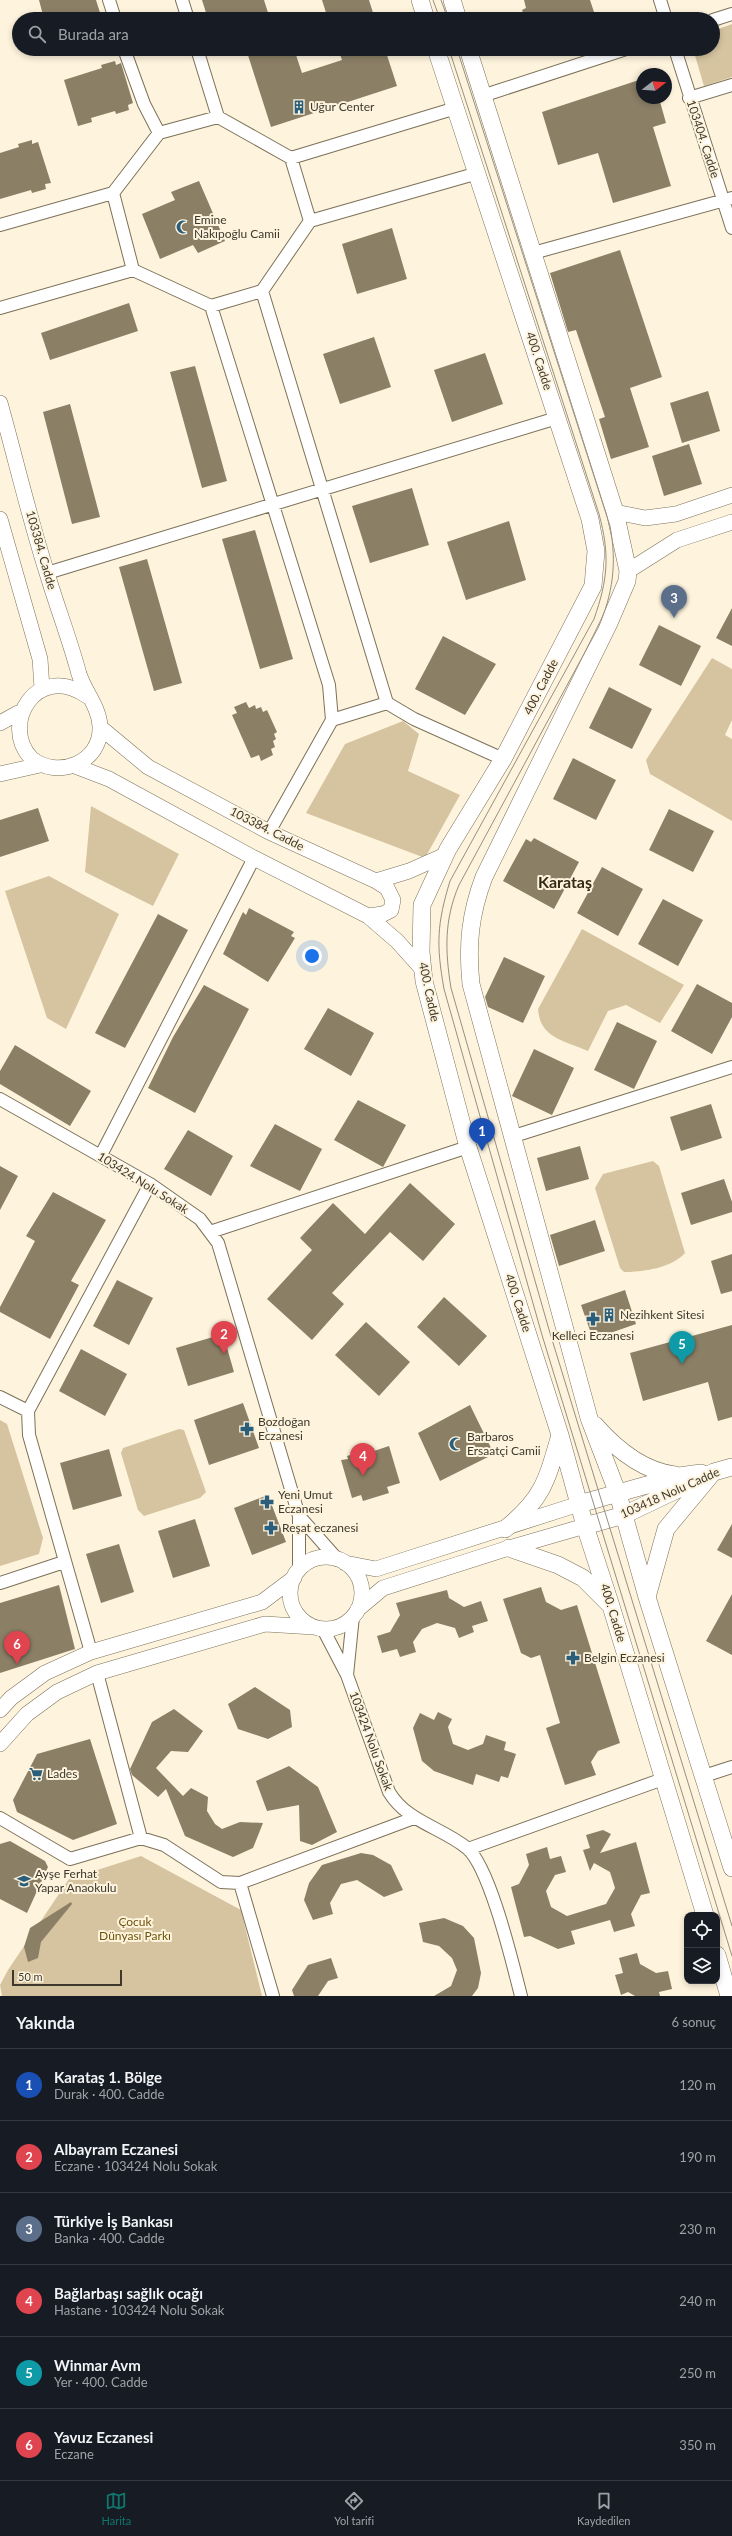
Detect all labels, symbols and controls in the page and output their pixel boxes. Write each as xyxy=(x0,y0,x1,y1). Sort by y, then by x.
search box xyxy=(12,12,720,56)
icon: search xyxy=(26,23,48,45)
text: Burada ara xyxy=(58,25,129,43)
north arrow xyxy=(636,68,672,104)
street label: 103404. Cadde xyxy=(684,98,723,180)
building icon: Uğur Center xyxy=(291,99,307,115)
place label: Uğur Center xyxy=(310,99,375,114)
place label: Emine Nakıpoğlu Camii xyxy=(194,212,280,241)
mosque icon: Emine Nakıpoğlu Camii xyxy=(175,219,191,235)
street label: 400. Cadde xyxy=(523,330,556,392)
street label: 103384. Cadde xyxy=(23,509,60,591)
pin: 3 xyxy=(661,585,687,618)
street label: 400. Cadde xyxy=(520,656,561,717)
street label: 103384. Cadde xyxy=(228,803,307,854)
district label: Karataş xyxy=(538,872,592,891)
your location xyxy=(302,946,322,966)
street label: 400. Cadde xyxy=(416,961,443,1023)
pin: 1 xyxy=(469,1118,495,1151)
street label: 103424 Nolu Sokak xyxy=(95,1148,192,1217)
street label: 400. Cadde xyxy=(502,1272,535,1334)
building icon: Nezihkent Sitesi xyxy=(601,1307,617,1323)
place label: Nezihkent Sitesi xyxy=(620,1307,705,1322)
pharmacy icon: Kelleci Eczanesi xyxy=(585,1311,601,1327)
pin: 2 xyxy=(211,1321,237,1354)
place label: Kelleci Eczanesi xyxy=(552,1328,634,1343)
pin: 5 xyxy=(669,1331,695,1364)
place label: Bozdoğan Eczanesi xyxy=(258,1414,310,1443)
pharmacy icon: Bozdoğan Eczanesi xyxy=(239,1421,255,1437)
place label: Barbaros Ersaatçi Camii xyxy=(467,1429,541,1458)
mosque icon: Barbaros Ersaatçi Camii xyxy=(448,1436,464,1452)
pin: 4 xyxy=(350,1443,376,1476)
street label: 103418 Nolu Cadde xyxy=(618,1464,722,1521)
place label: Yeni Umut Eczanesi xyxy=(278,1487,333,1516)
pharmacy icon: Yeni Umut Eczanesi xyxy=(259,1494,275,1510)
pharmacy icon: Reşat eczanesi xyxy=(263,1520,279,1536)
place label: Reşat eczanesi xyxy=(282,1520,359,1535)
street label: 400. Cadde xyxy=(597,1582,630,1644)
pin: 6 xyxy=(4,1631,30,1664)
pharmacy icon: Belgin Eczanesi xyxy=(565,1650,581,1666)
place label: Belgin Eczanesi xyxy=(584,1650,665,1665)
street label: 103424 Nolu Sokak xyxy=(347,1689,397,1793)
supermarket icon: Lades xyxy=(28,1766,44,1782)
place label: Lades xyxy=(47,1766,77,1781)
place label: Ayşe Ferhat Yapar Anaokulu xyxy=(35,1866,116,1895)
school or university icon: Ayşe Ferhat Yapar Anaokulu xyxy=(16,1873,32,1889)
map controls xyxy=(684,1912,720,1984)
button: locate xyxy=(684,1912,720,1948)
park label: Çocuk Dünyası Parkı xyxy=(99,1914,171,1943)
button: layers xyxy=(684,1948,720,1984)
scale bar xyxy=(12,1968,122,1987)
text: 50 m xyxy=(18,1970,43,1983)
text: Yakında xyxy=(16,2012,75,2033)
text: 6 sonuç xyxy=(671,2014,716,2030)
text: Karataş 1. Bölge xyxy=(54,2068,162,2086)
text: 1 xyxy=(25,2077,33,2093)
text: 120 m xyxy=(679,2077,716,2093)
text: Durak · 400. Cadde xyxy=(54,2086,164,2102)
text: Albayram Eczanesi xyxy=(54,2140,178,2158)
text: 2 xyxy=(25,2149,33,2165)
text: 190 m xyxy=(679,2149,716,2165)
text: Eczane · 103424 Nolu Sokak xyxy=(54,2158,217,2174)
text: Türkiye İş Bankası xyxy=(54,2212,173,2230)
text: 3 xyxy=(25,2221,33,2237)
text: 230 m xyxy=(679,2221,716,2237)
text: Banka · 400. Cadde xyxy=(54,2230,165,2246)
text: Bağlarbaşı sağlık ocağı xyxy=(54,2284,203,2302)
text: 4 xyxy=(25,2293,33,2309)
text: 240 m xyxy=(679,2293,716,2309)
text: Hastane · 103424 Nolu Sokak xyxy=(54,2302,224,2318)
text: Winmar Avm xyxy=(54,2356,141,2374)
text: 5 xyxy=(25,2365,33,2381)
text: 250 m xyxy=(679,2365,716,2381)
text: Yer · 400. Cadde xyxy=(54,2374,148,2390)
text: Yavuz Eczanesi xyxy=(54,2428,153,2446)
text: 6 xyxy=(25,2437,33,2453)
text: 350 m xyxy=(679,2437,716,2453)
text: Eczane xyxy=(54,2446,94,2462)
tab: Harita xyxy=(101,2490,131,2527)
tab: Yol tarifi xyxy=(334,2490,374,2527)
tab: Kaydedilen xyxy=(577,2490,631,2527)

